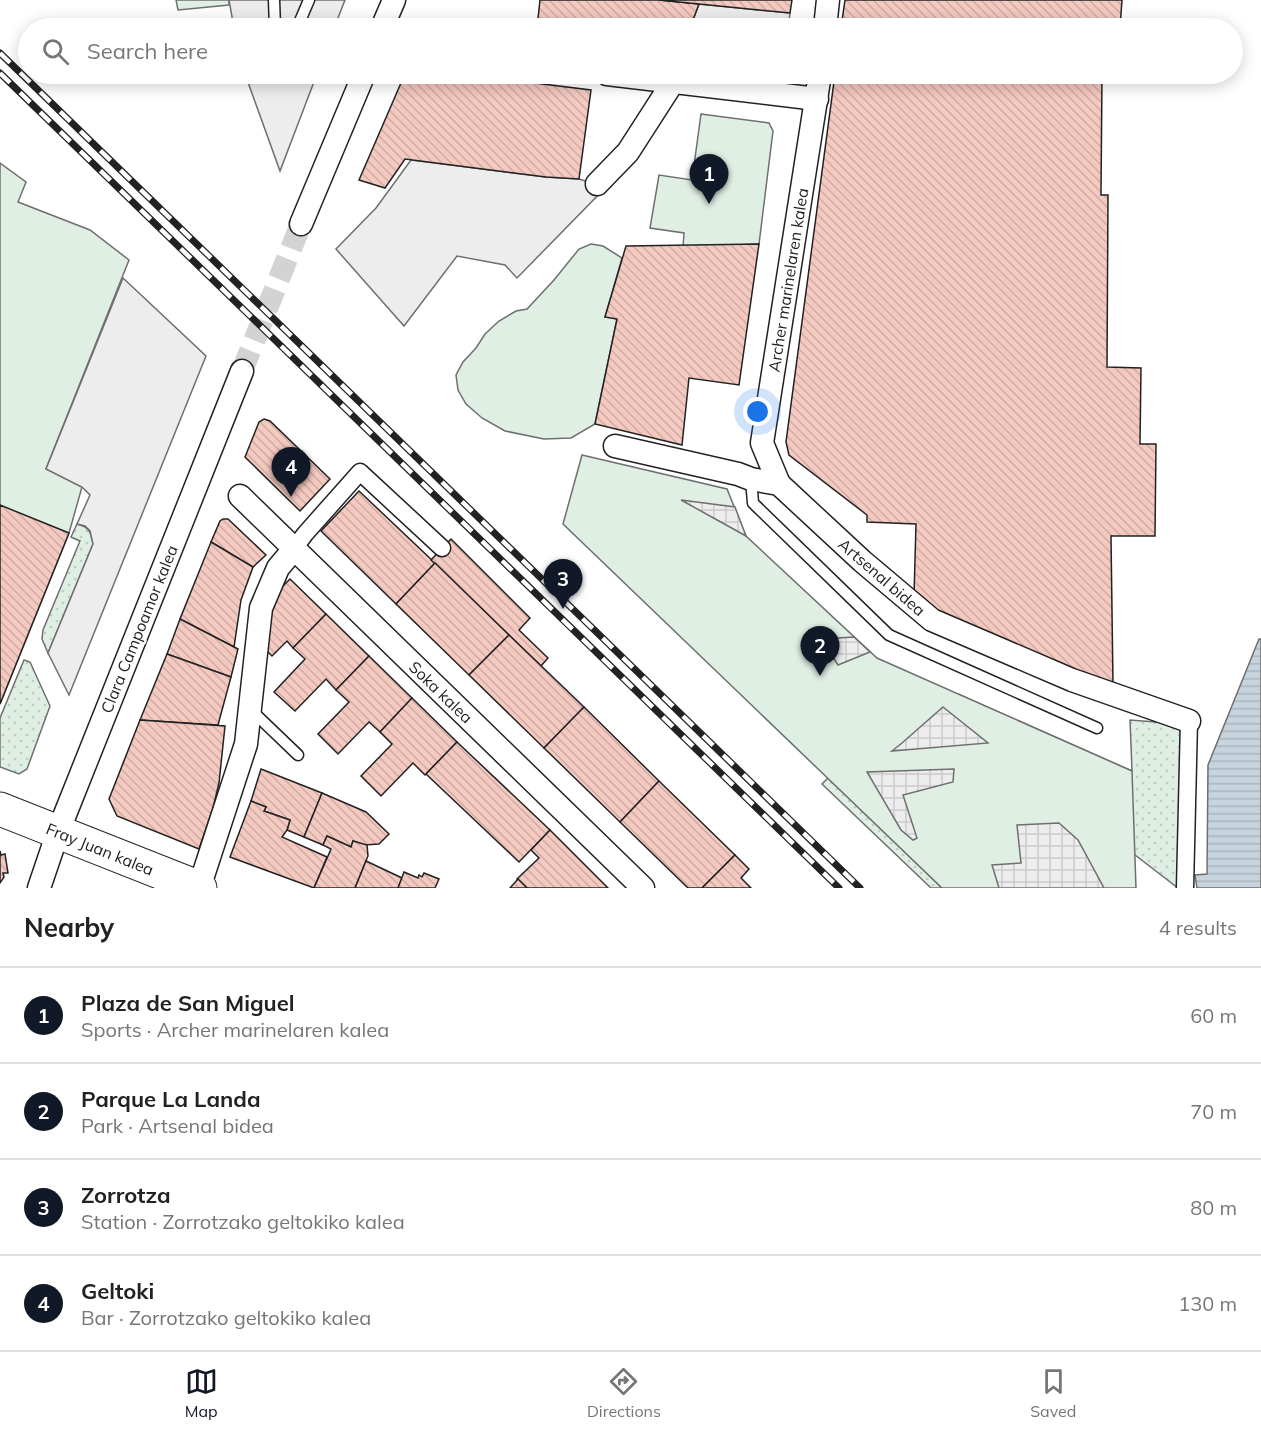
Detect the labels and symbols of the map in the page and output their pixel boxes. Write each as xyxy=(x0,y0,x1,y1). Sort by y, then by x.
pin: 1 xyxy=(690,154,728,204)
street label: Archer marinelaren kalea xyxy=(764,187,812,373)
your location xyxy=(743,397,772,426)
pin: 4 xyxy=(272,448,310,497)
street label: Artsenal bidea xyxy=(834,534,930,620)
street label: Clara Campoamor kalea xyxy=(96,542,182,716)
pin: 3 xyxy=(544,560,582,609)
pin: 2 xyxy=(800,626,840,676)
street label: Soka kalea xyxy=(405,657,477,727)
street label: Fray Juan kalea xyxy=(43,818,157,880)

